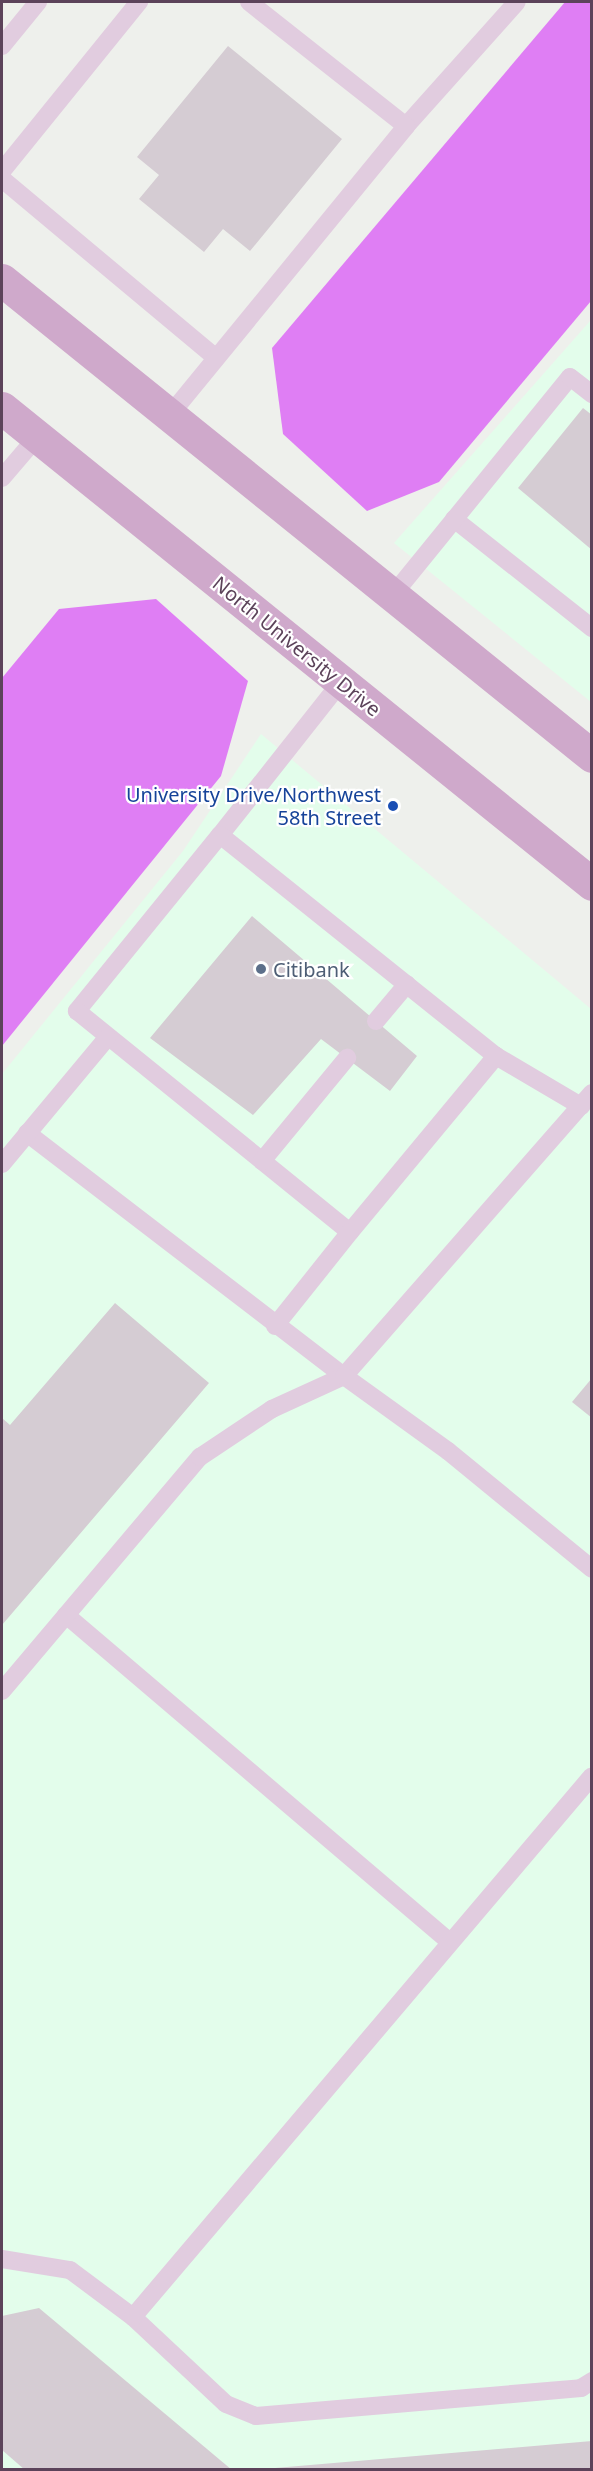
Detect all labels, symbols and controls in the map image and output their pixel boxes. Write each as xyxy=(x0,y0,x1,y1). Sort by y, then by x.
street label: North University Drive xyxy=(208,571,386,721)
place label: University Drive/Northwest 58th Street xyxy=(126,783,381,830)
marker: University Drive/Northwest 58th Street xyxy=(386,799,400,813)
place label: Citibank xyxy=(273,957,350,981)
marker: Citibank xyxy=(254,962,268,976)

